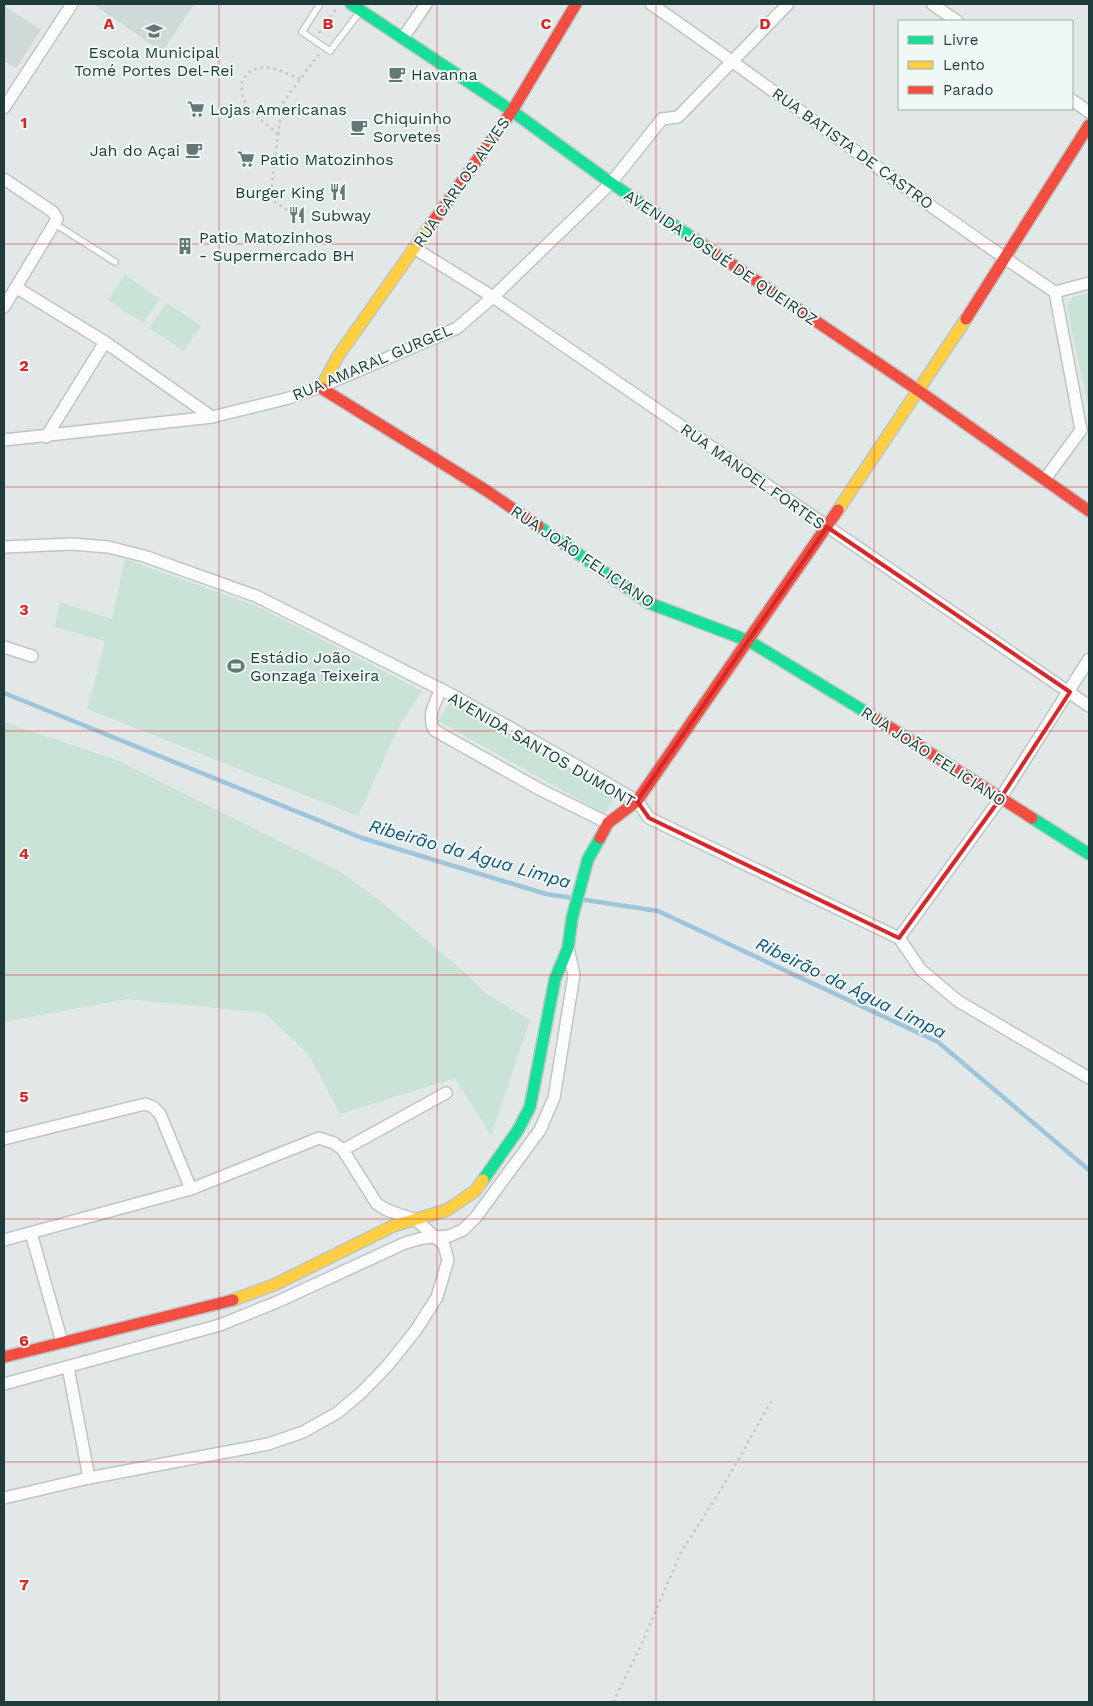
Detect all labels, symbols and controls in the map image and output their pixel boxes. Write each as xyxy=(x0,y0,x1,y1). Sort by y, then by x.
text: A xyxy=(104,14,115,33)
text: B xyxy=(323,14,334,33)
text: C xyxy=(541,14,552,33)
text: D xyxy=(759,14,771,33)
legend xyxy=(898,20,1073,110)
school or university icon: Escola Municipal Tomé Portes Del-Rei xyxy=(144,21,164,41)
text: Livre xyxy=(943,31,978,49)
place label: Escola Municipal Tomé Portes Del-Rei xyxy=(74,43,234,80)
text: Lento xyxy=(943,56,985,74)
cafe icon: Havanna xyxy=(387,64,407,84)
place label: Havanna xyxy=(411,65,477,84)
text: Parado xyxy=(943,81,993,99)
street label: RUA BATISTA DE CASTRO xyxy=(768,83,937,213)
supermarket icon: Lojas Americanas xyxy=(186,99,206,119)
place label: Lojas Americanas xyxy=(210,100,347,119)
place label: Chiquinho Sorvetes xyxy=(373,109,452,146)
text: 1 xyxy=(21,113,27,132)
street label: RUA CARLOS ALVES xyxy=(409,113,514,251)
cafe icon: Chiquinho Sorvetes xyxy=(349,117,369,137)
cafe icon: Jah do Açai xyxy=(184,140,204,160)
place label: Jah do Açai xyxy=(90,141,180,160)
supermarket icon: Patio Matozinhos xyxy=(236,149,256,169)
place label: Patio Matozinhos xyxy=(260,150,394,169)
restaurant icon: Burger King xyxy=(328,182,348,202)
place label: Burger King xyxy=(235,183,324,202)
street label: AVENIDA JOSUÉ DE QUEIROZ xyxy=(621,186,821,329)
restaurant icon: Subway xyxy=(287,205,307,225)
place label: Subway xyxy=(311,206,372,225)
place label: Patio Matozinhos - Supermercado BH xyxy=(199,228,355,265)
building icon: Patio Matozinhos - Supermercado BH xyxy=(175,236,195,256)
street label: RUA AMARAL GURGEL xyxy=(289,320,455,405)
text: 2 xyxy=(19,356,29,375)
street label: RUA MANOEL FORTES xyxy=(677,419,828,533)
street label: RUA JOÃO FELICIANO xyxy=(507,501,658,612)
text: 3 xyxy=(19,600,29,619)
place label: Estádio João Gonzaga Teixeira xyxy=(250,648,379,685)
sports icon: Estádio João Gonzaga Teixeira xyxy=(226,656,246,676)
street label: AVENIDA SANTOS DUMONT xyxy=(445,688,639,811)
street label: RUA JOÃO FELICIANO xyxy=(858,702,1010,810)
water label: Ribeirão da Água Limpa xyxy=(367,815,573,892)
text: 4 xyxy=(19,844,29,863)
water label: Ribeirão da Água Limpa xyxy=(753,932,950,1043)
text: 5 xyxy=(19,1087,29,1106)
text: 6 xyxy=(19,1331,29,1350)
text: 7 xyxy=(19,1575,29,1594)

